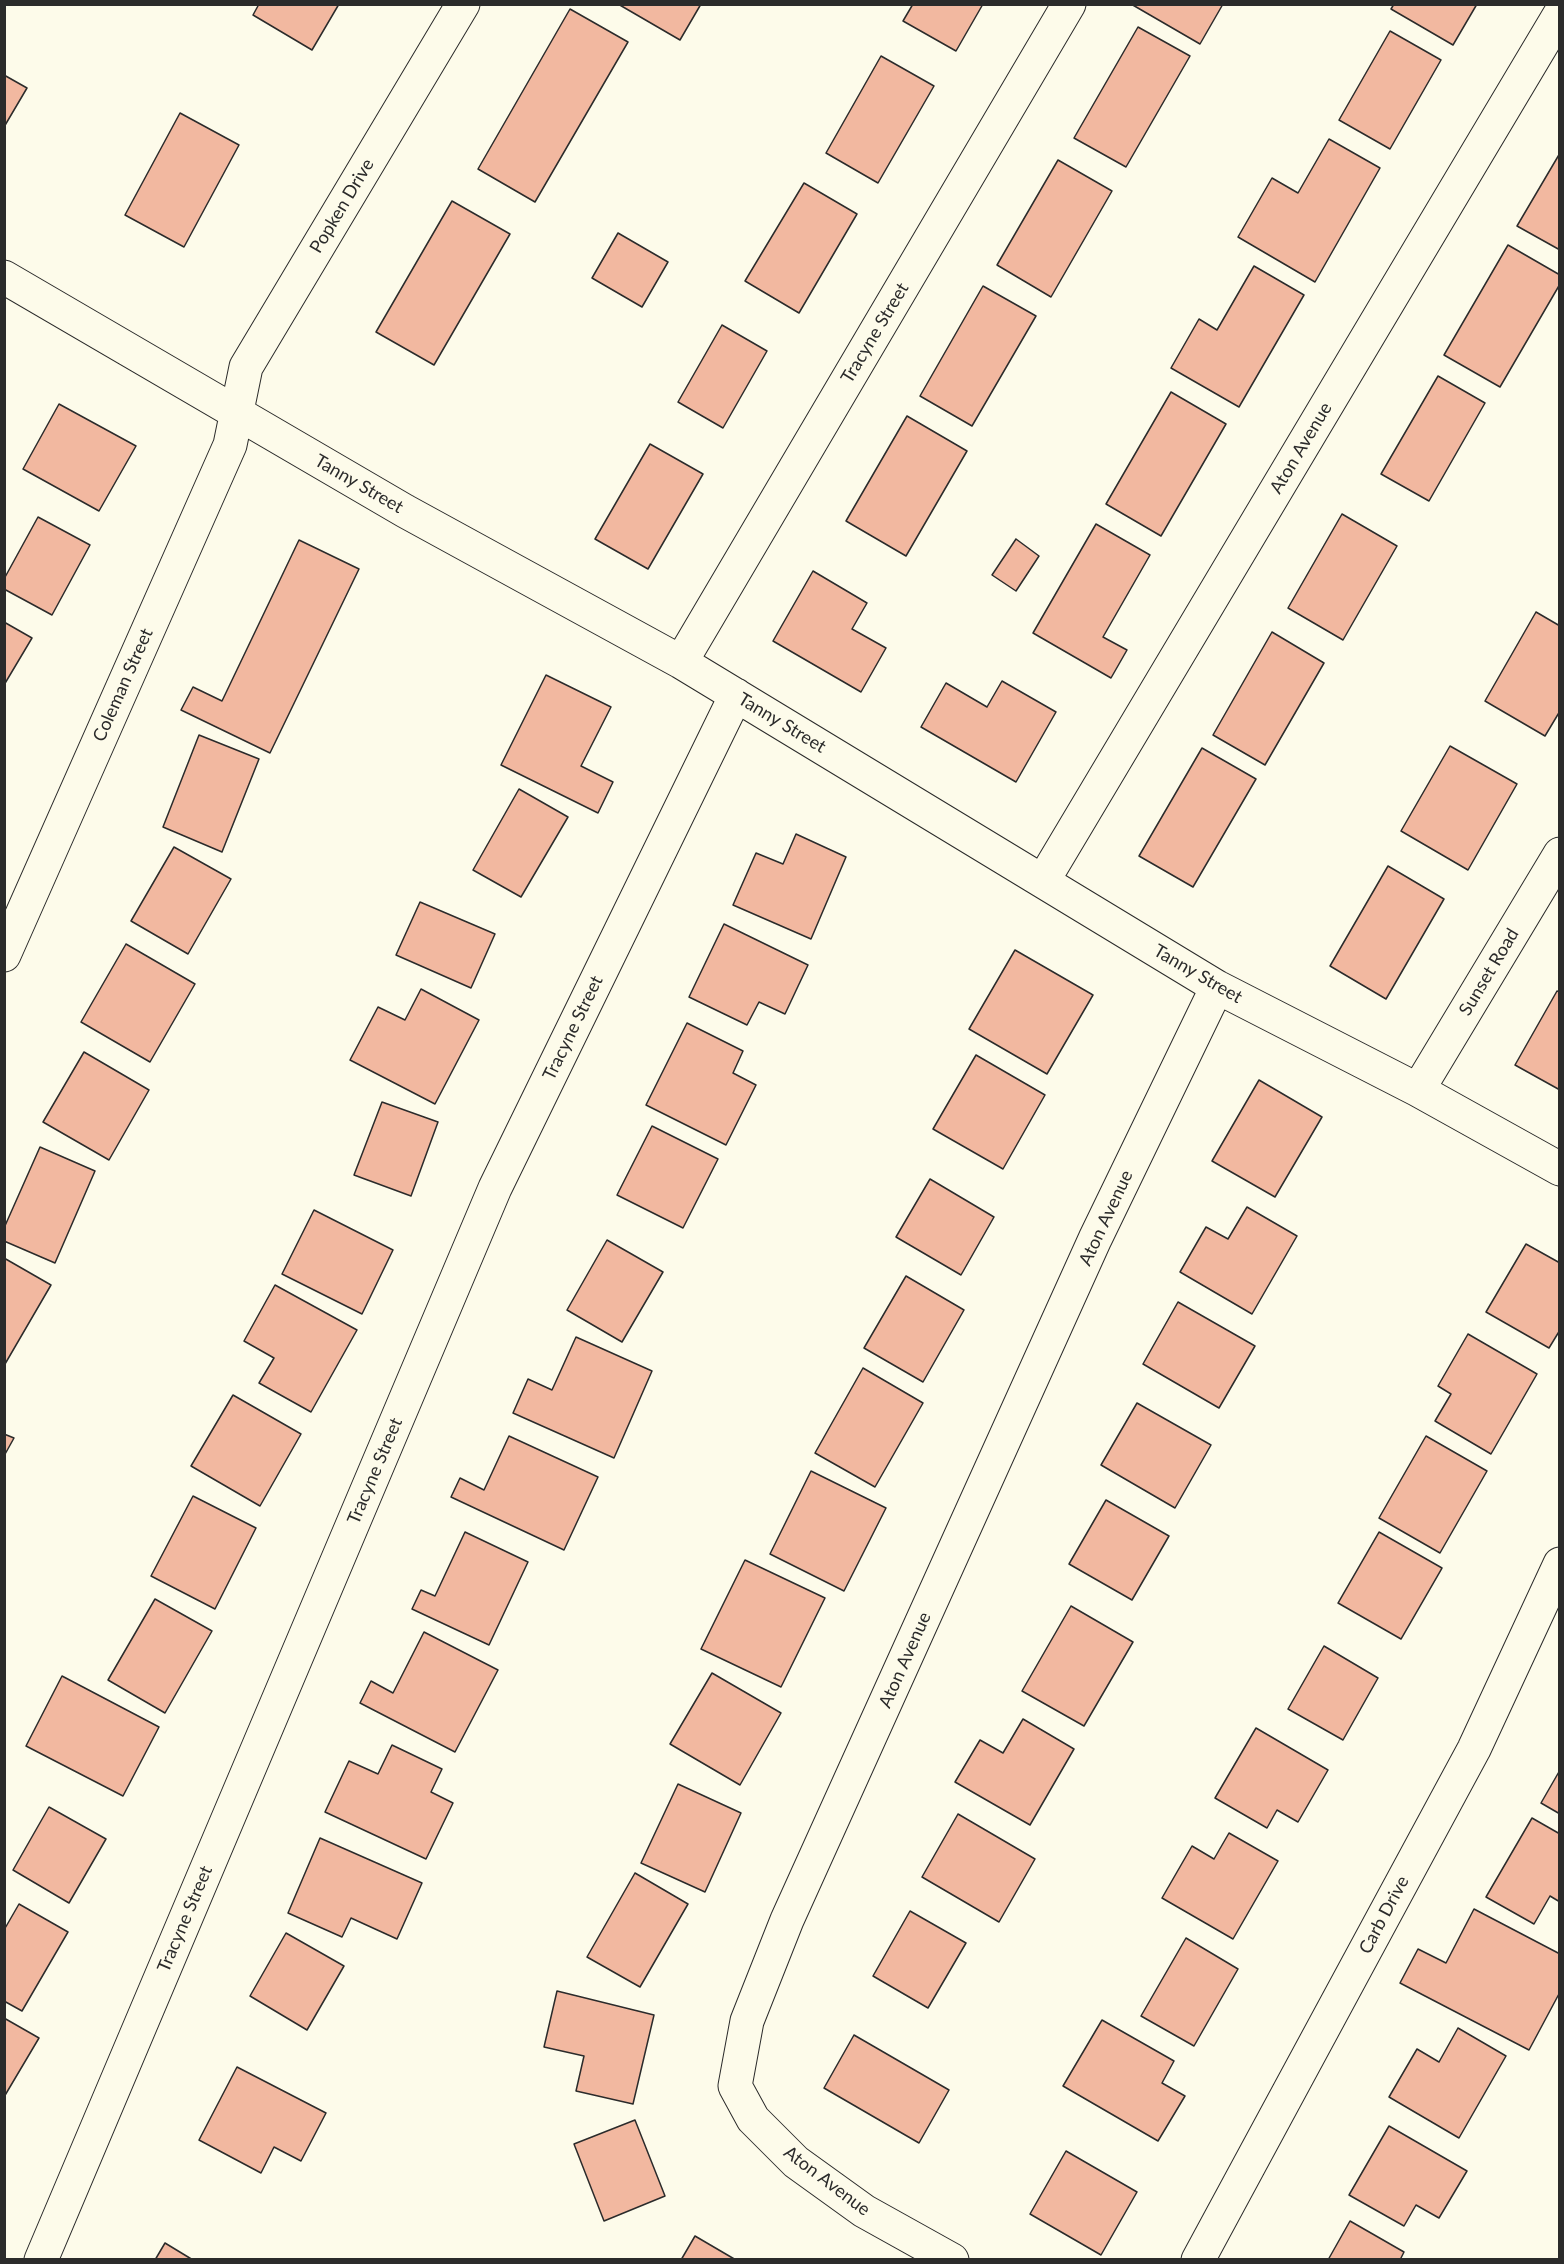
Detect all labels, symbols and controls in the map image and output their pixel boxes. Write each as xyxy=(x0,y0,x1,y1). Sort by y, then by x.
street label: Popken Drive xyxy=(305,155,379,257)
street label: Tracyne Street xyxy=(837,279,913,387)
street label: Aton Avenue xyxy=(1265,399,1337,497)
street label: Tanny Street xyxy=(311,450,407,518)
street label: Coleman Street xyxy=(88,625,158,745)
street label: Tanny Street xyxy=(734,688,830,758)
street label: Sunset Road xyxy=(1455,924,1523,1020)
street label: Tanny Street xyxy=(1150,940,1246,1008)
street label: Tracyne Street xyxy=(538,972,608,1084)
street label: Aton Avenue xyxy=(1075,1167,1137,1269)
street label: Tracyne Street xyxy=(343,1415,407,1527)
street label: Aton Avenue xyxy=(874,1609,936,1711)
street label: Tracyne Street xyxy=(153,1863,217,1975)
street label: Carb Drive xyxy=(1354,1872,1414,1958)
street label: Aton Avenue xyxy=(780,2142,874,2220)

